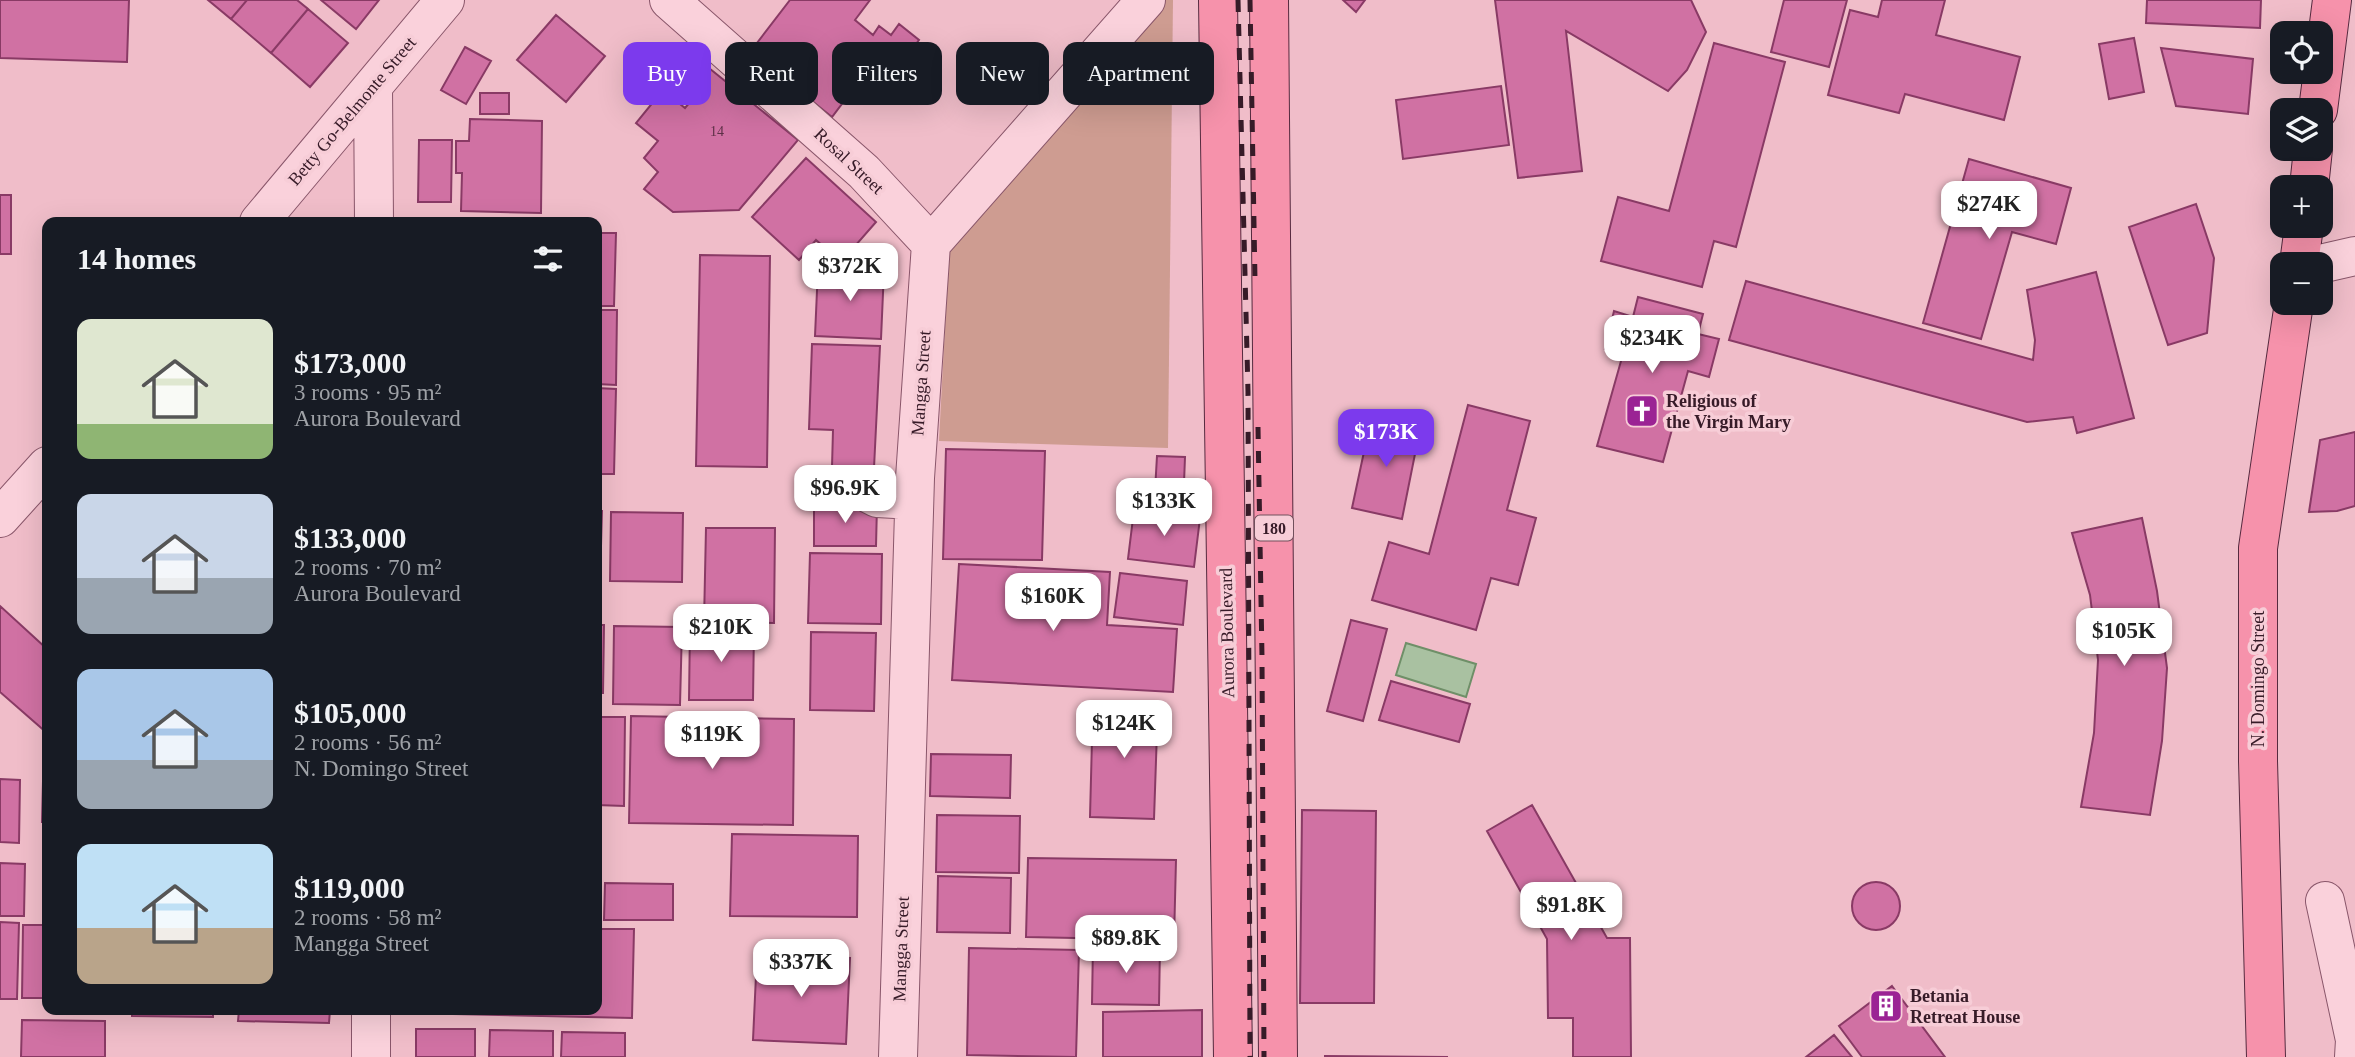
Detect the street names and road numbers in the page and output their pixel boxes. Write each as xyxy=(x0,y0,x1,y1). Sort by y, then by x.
street label: Betty Go-Belmonte Street xyxy=(284,33,420,189)
street label: Rosal Street xyxy=(810,124,888,198)
street label: Mangga Street xyxy=(907,330,935,436)
road number: 180 xyxy=(1255,516,1293,540)
street label: Aurora Boulevard xyxy=(1216,568,1238,698)
street label: N. Domingo Street xyxy=(2248,611,2268,747)
street label: Mangga Street xyxy=(889,896,913,1002)

